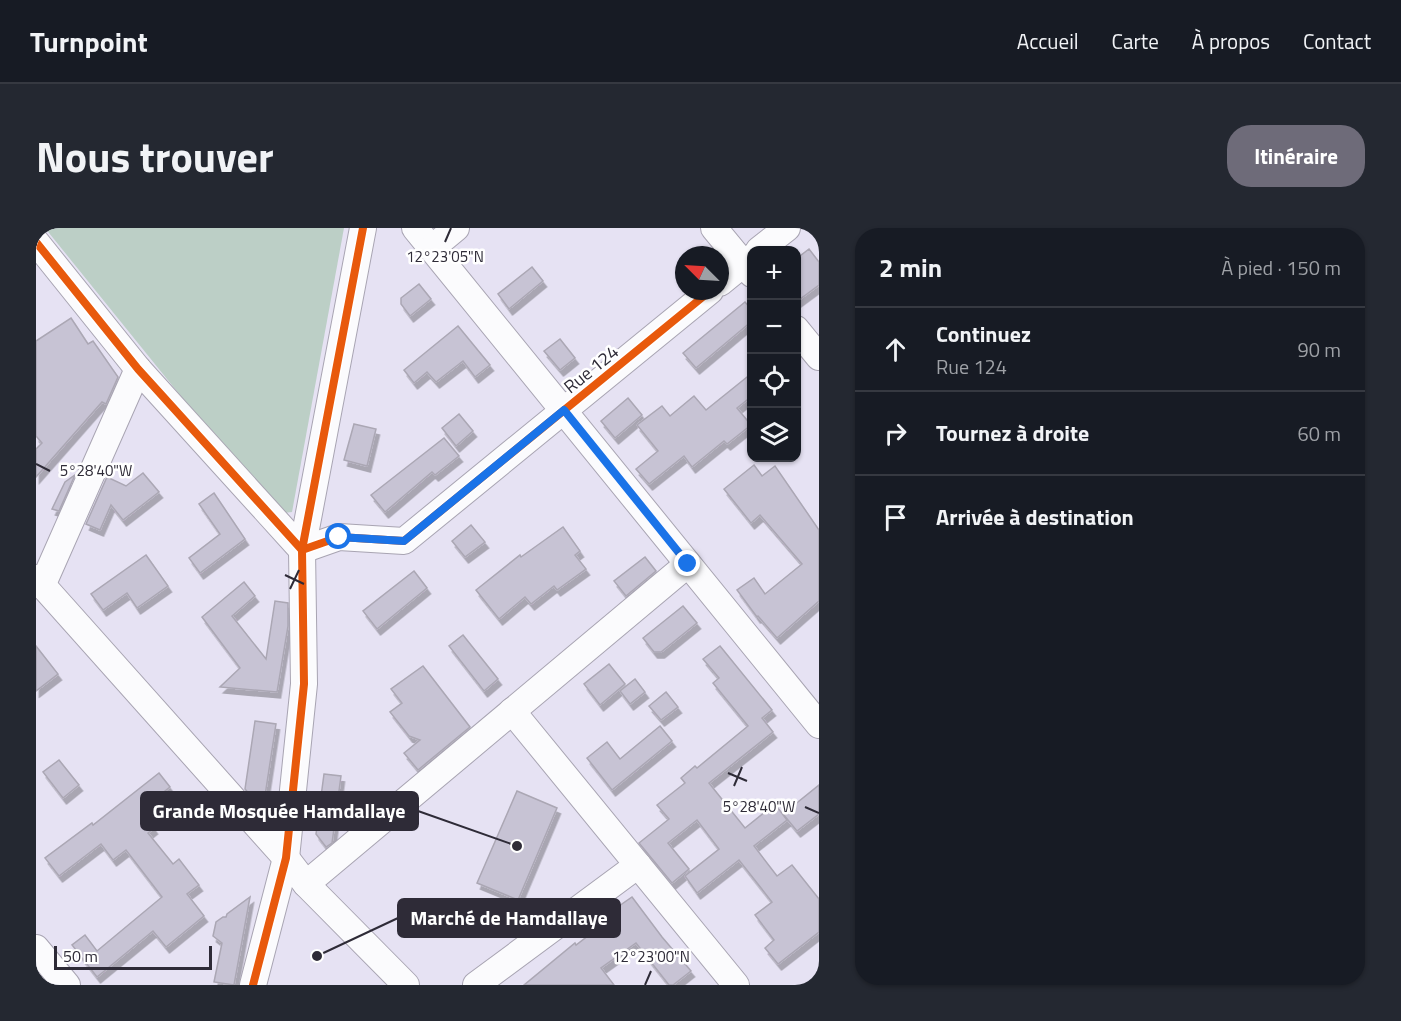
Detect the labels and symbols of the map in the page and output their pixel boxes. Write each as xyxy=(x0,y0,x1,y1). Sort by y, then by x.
text: 12°23'05"N xyxy=(406,245,484,268)
north arrow xyxy=(675,246,729,300)
street label: Rue 124 xyxy=(558,338,624,400)
text: 5°28'40"W xyxy=(60,459,132,482)
route start xyxy=(325,523,351,549)
route end xyxy=(674,550,700,576)
callout: Grande Mosquée Hamdallaye xyxy=(141,792,418,830)
text: Grande Mosquée Hamdallaye xyxy=(152,795,406,826)
text: 5°28'40"W xyxy=(723,795,795,818)
callout: Marché de Hamdallaye xyxy=(398,899,620,937)
text: Marché de Hamdallaye xyxy=(410,902,608,933)
scale bar xyxy=(54,943,212,970)
text: 12°23'00"N xyxy=(612,945,690,968)

